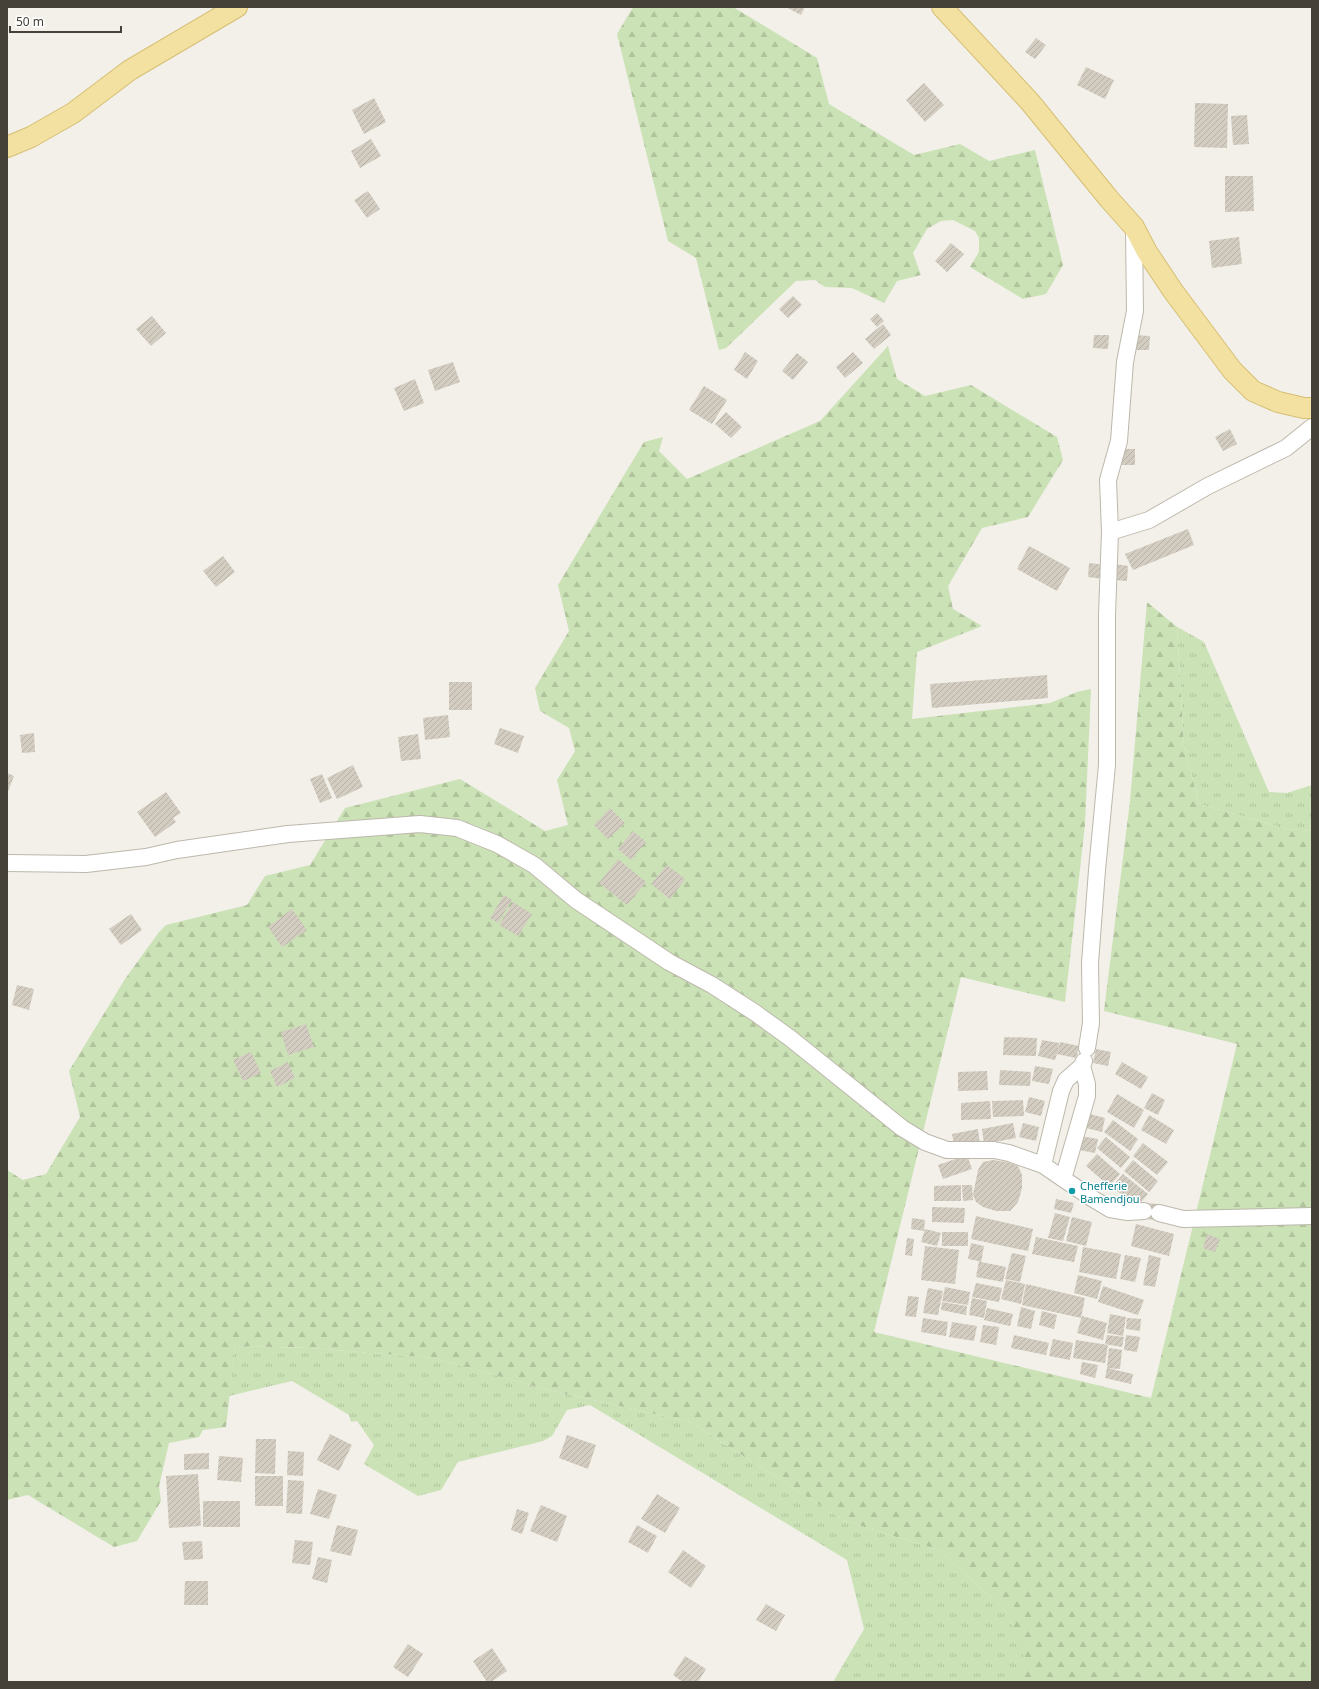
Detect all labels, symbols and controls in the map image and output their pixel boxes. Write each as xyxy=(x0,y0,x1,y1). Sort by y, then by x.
scale bar xyxy=(10,8,121,34)
text: 50 m xyxy=(16,13,44,30)
place label: Chefferie Bamendjou xyxy=(1080,1178,1140,1206)
marker: Chefferie Bamendjou xyxy=(1067,1186,1077,1196)

